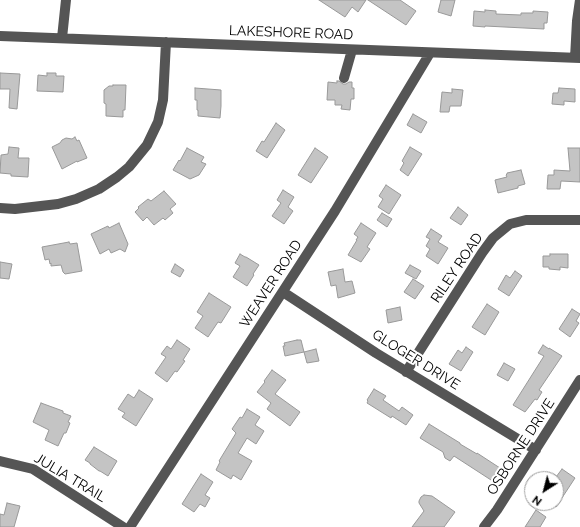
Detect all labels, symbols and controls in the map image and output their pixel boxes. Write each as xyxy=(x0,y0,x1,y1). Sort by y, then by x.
street label: LAKESHORE ROAD xyxy=(229,22,353,44)
street label: RILEY ROAD xyxy=(427,230,487,306)
street label: WEAVER ROAD xyxy=(236,237,306,331)
street label: GLOGER DRIVE xyxy=(369,326,463,394)
street label: OSBORNE DRIVE xyxy=(484,396,558,498)
street label: JULIA TRAIL xyxy=(31,450,109,506)
north arrow xyxy=(524,471,564,511)
text: N xyxy=(530,493,544,508)

